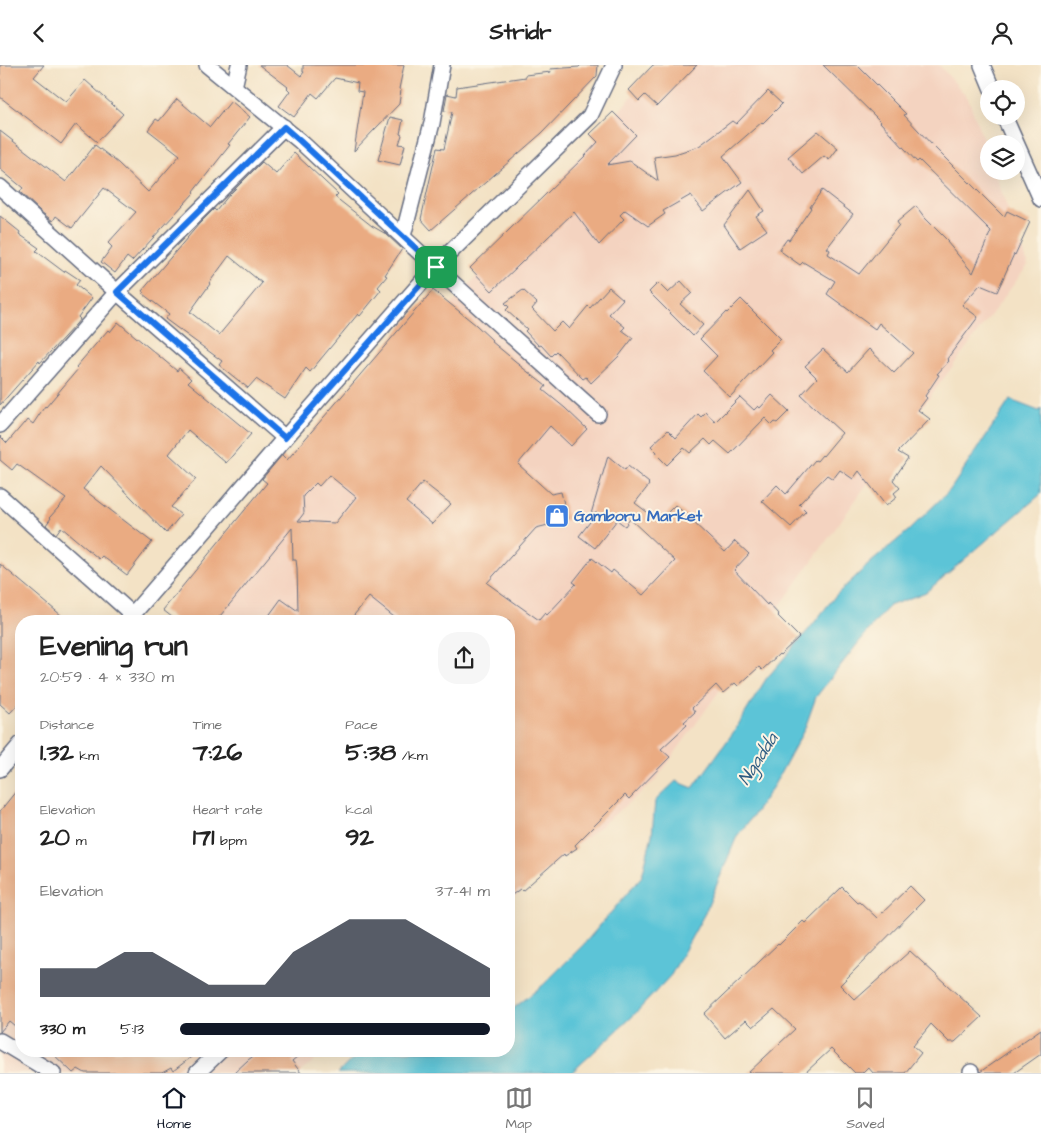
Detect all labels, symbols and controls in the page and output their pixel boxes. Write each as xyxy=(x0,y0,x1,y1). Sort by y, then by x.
text: Stridr xyxy=(490,17,551,48)
icon: back xyxy=(25,19,53,47)
icon: person xyxy=(988,19,1016,47)
map controls xyxy=(980,80,1025,180)
button: locate xyxy=(980,80,1025,125)
button: layers xyxy=(980,135,1025,180)
pin xyxy=(415,246,457,288)
icon: arrive xyxy=(422,253,450,281)
shop icon: Gamboru Market xyxy=(544,503,570,529)
place label: Gamboru Market xyxy=(574,505,703,527)
text: Evening run xyxy=(40,627,188,666)
button: share xyxy=(438,632,490,684)
text: 20:59 · 4 × 330 m xyxy=(40,666,174,688)
text: Distance xyxy=(40,715,94,735)
text: Time xyxy=(193,715,222,735)
text: Pace xyxy=(345,715,378,735)
water label: Ngadda xyxy=(732,727,785,790)
text: 1.32 xyxy=(40,735,74,770)
text: 7:26 xyxy=(193,735,242,770)
text: 5:38 xyxy=(345,735,396,770)
text: km xyxy=(74,746,99,766)
text: /km xyxy=(396,746,428,766)
text: Elevation xyxy=(40,800,95,820)
text: Heart rate xyxy=(193,800,263,820)
text: kcal xyxy=(345,800,372,820)
text: 20 xyxy=(40,820,70,855)
text: 171 xyxy=(193,820,214,855)
text: 92 xyxy=(345,820,374,855)
text: m xyxy=(70,831,87,851)
text: bpm xyxy=(214,831,247,851)
text: Elevation xyxy=(40,880,103,902)
text: 37–41 m xyxy=(435,880,490,902)
text: 330 m xyxy=(40,1018,85,1040)
text: 5:13 xyxy=(120,1018,144,1040)
tab: Home xyxy=(157,1084,192,1134)
tab: Map xyxy=(505,1084,533,1134)
tab: Saved xyxy=(846,1084,884,1134)

